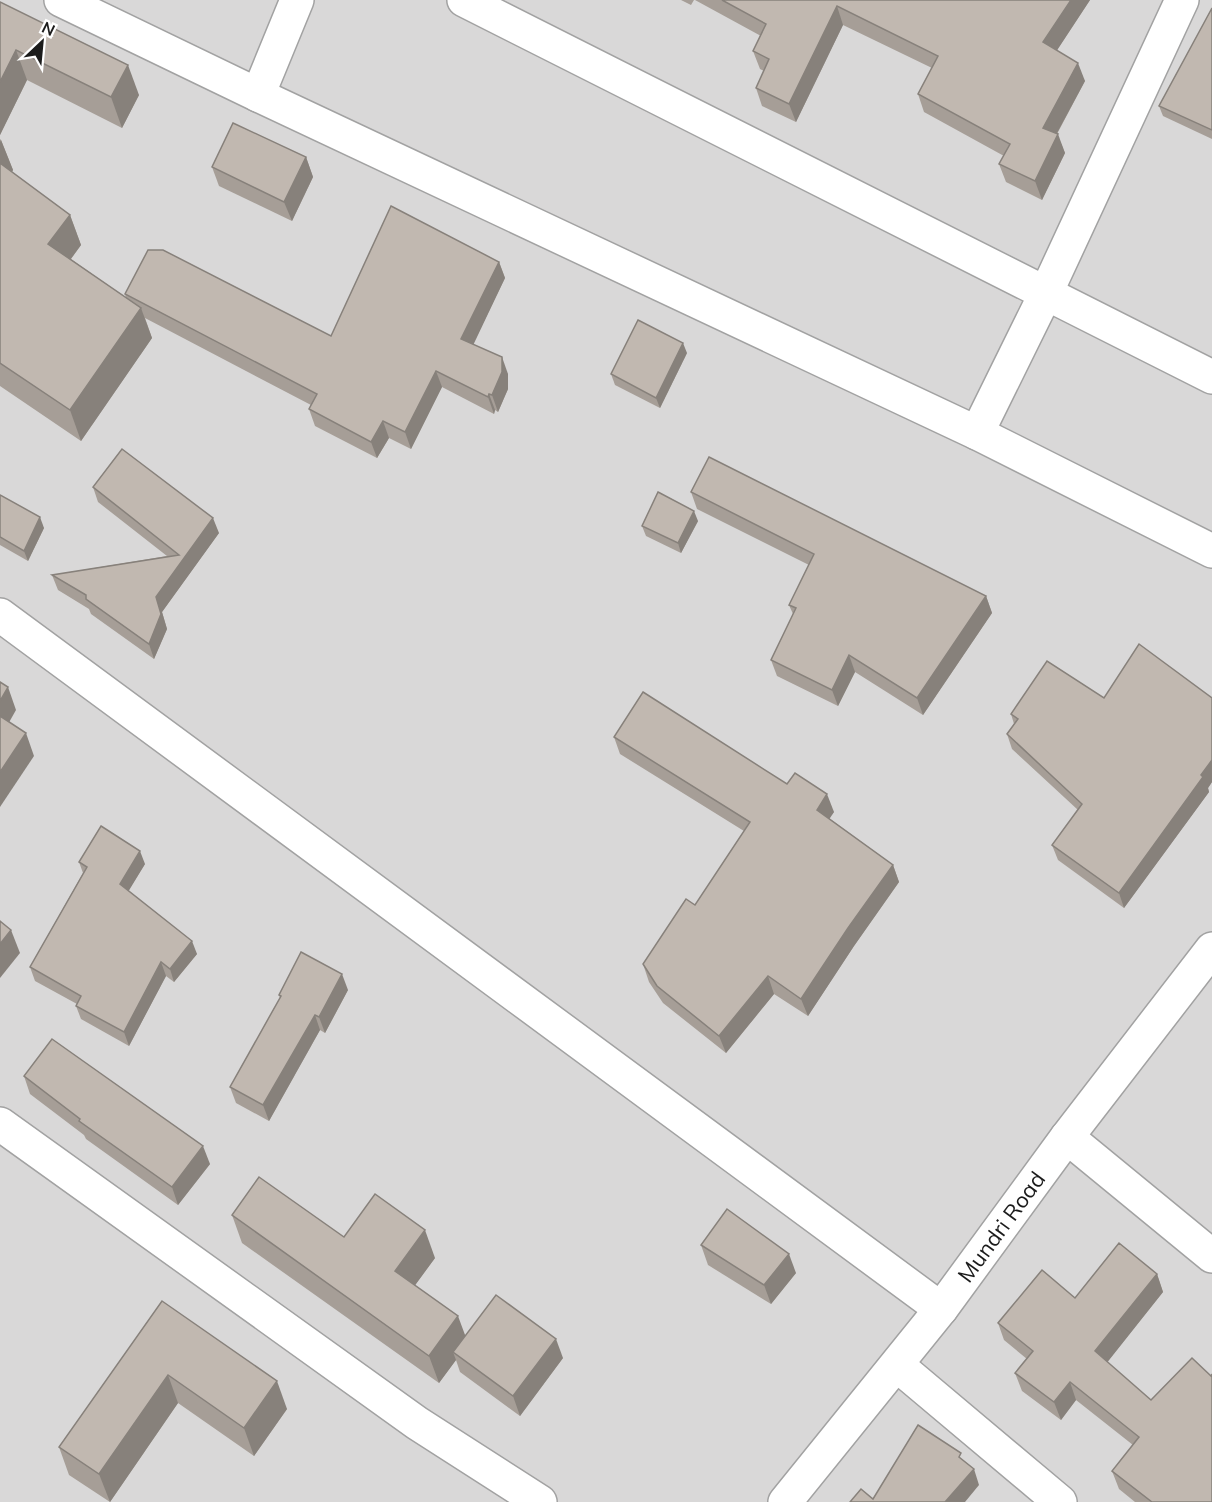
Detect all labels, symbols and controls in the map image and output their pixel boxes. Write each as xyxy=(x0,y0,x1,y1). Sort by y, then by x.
north arrow xyxy=(12,12,72,72)
text: N xyxy=(39,17,58,40)
street label: Mundri Road xyxy=(951,1166,1051,1288)

